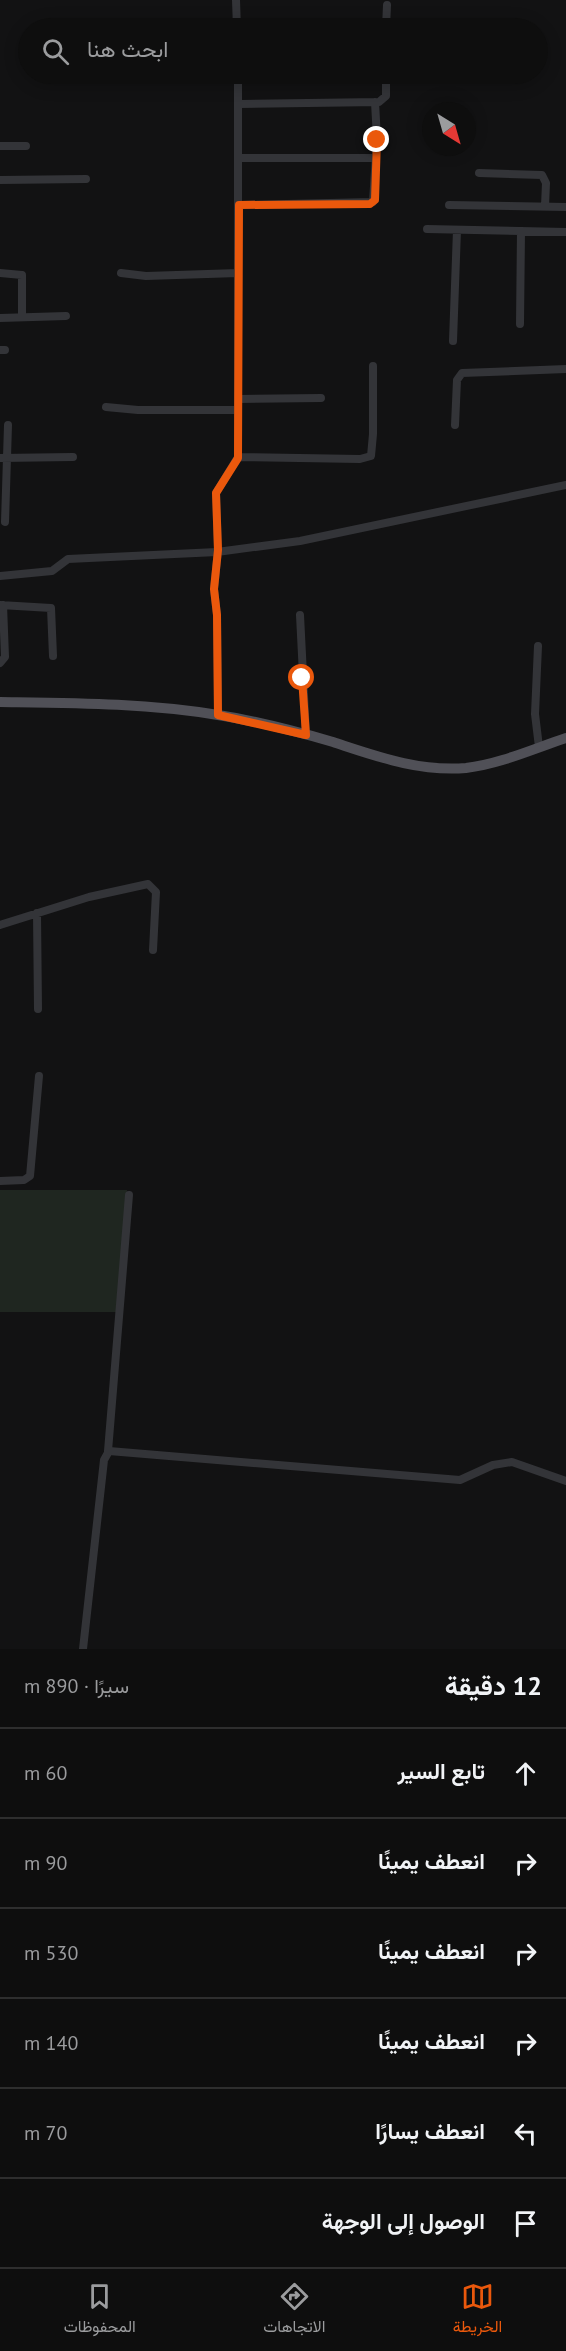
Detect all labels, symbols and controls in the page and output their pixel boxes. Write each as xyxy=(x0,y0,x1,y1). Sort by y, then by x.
search box xyxy=(18,18,548,84)
icon: search xyxy=(39,35,72,68)
text: ابحث هنا xyxy=(87,35,168,63)
north arrow xyxy=(422,102,476,156)
route end xyxy=(363,126,389,152)
route start xyxy=(288,664,314,690)
text: 12 دقيقة xyxy=(445,1669,542,1702)
text: سيرًا · 890 m xyxy=(24,1673,129,1699)
text: تابع السير xyxy=(397,1757,485,1785)
icon: ahead xyxy=(509,1757,542,1790)
text: 60 m xyxy=(24,1760,67,1786)
text: انعطف يمينًا xyxy=(378,1847,485,1875)
icon: right xyxy=(509,1847,542,1880)
text: 90 m xyxy=(24,1850,67,1876)
text: انعطف يمينًا xyxy=(378,1937,485,1965)
icon: right xyxy=(509,1937,542,1970)
text: 530 m xyxy=(24,1940,78,1966)
text: انعطف يمينًا xyxy=(378,2027,485,2055)
icon: right xyxy=(509,2027,542,2060)
text: 140 m xyxy=(24,2030,78,2056)
text: انعطف يسارًا xyxy=(375,2117,485,2145)
icon: left xyxy=(509,2117,542,2150)
text: 70 m xyxy=(24,2120,67,2146)
text: الوصول إلى الوجهة xyxy=(322,2207,485,2235)
icon: arrive xyxy=(509,2207,542,2240)
tab: المحفوظات xyxy=(64,2280,136,2341)
tab: الاتجاهات xyxy=(263,2280,325,2341)
tab: الخريطة xyxy=(453,2280,502,2341)

